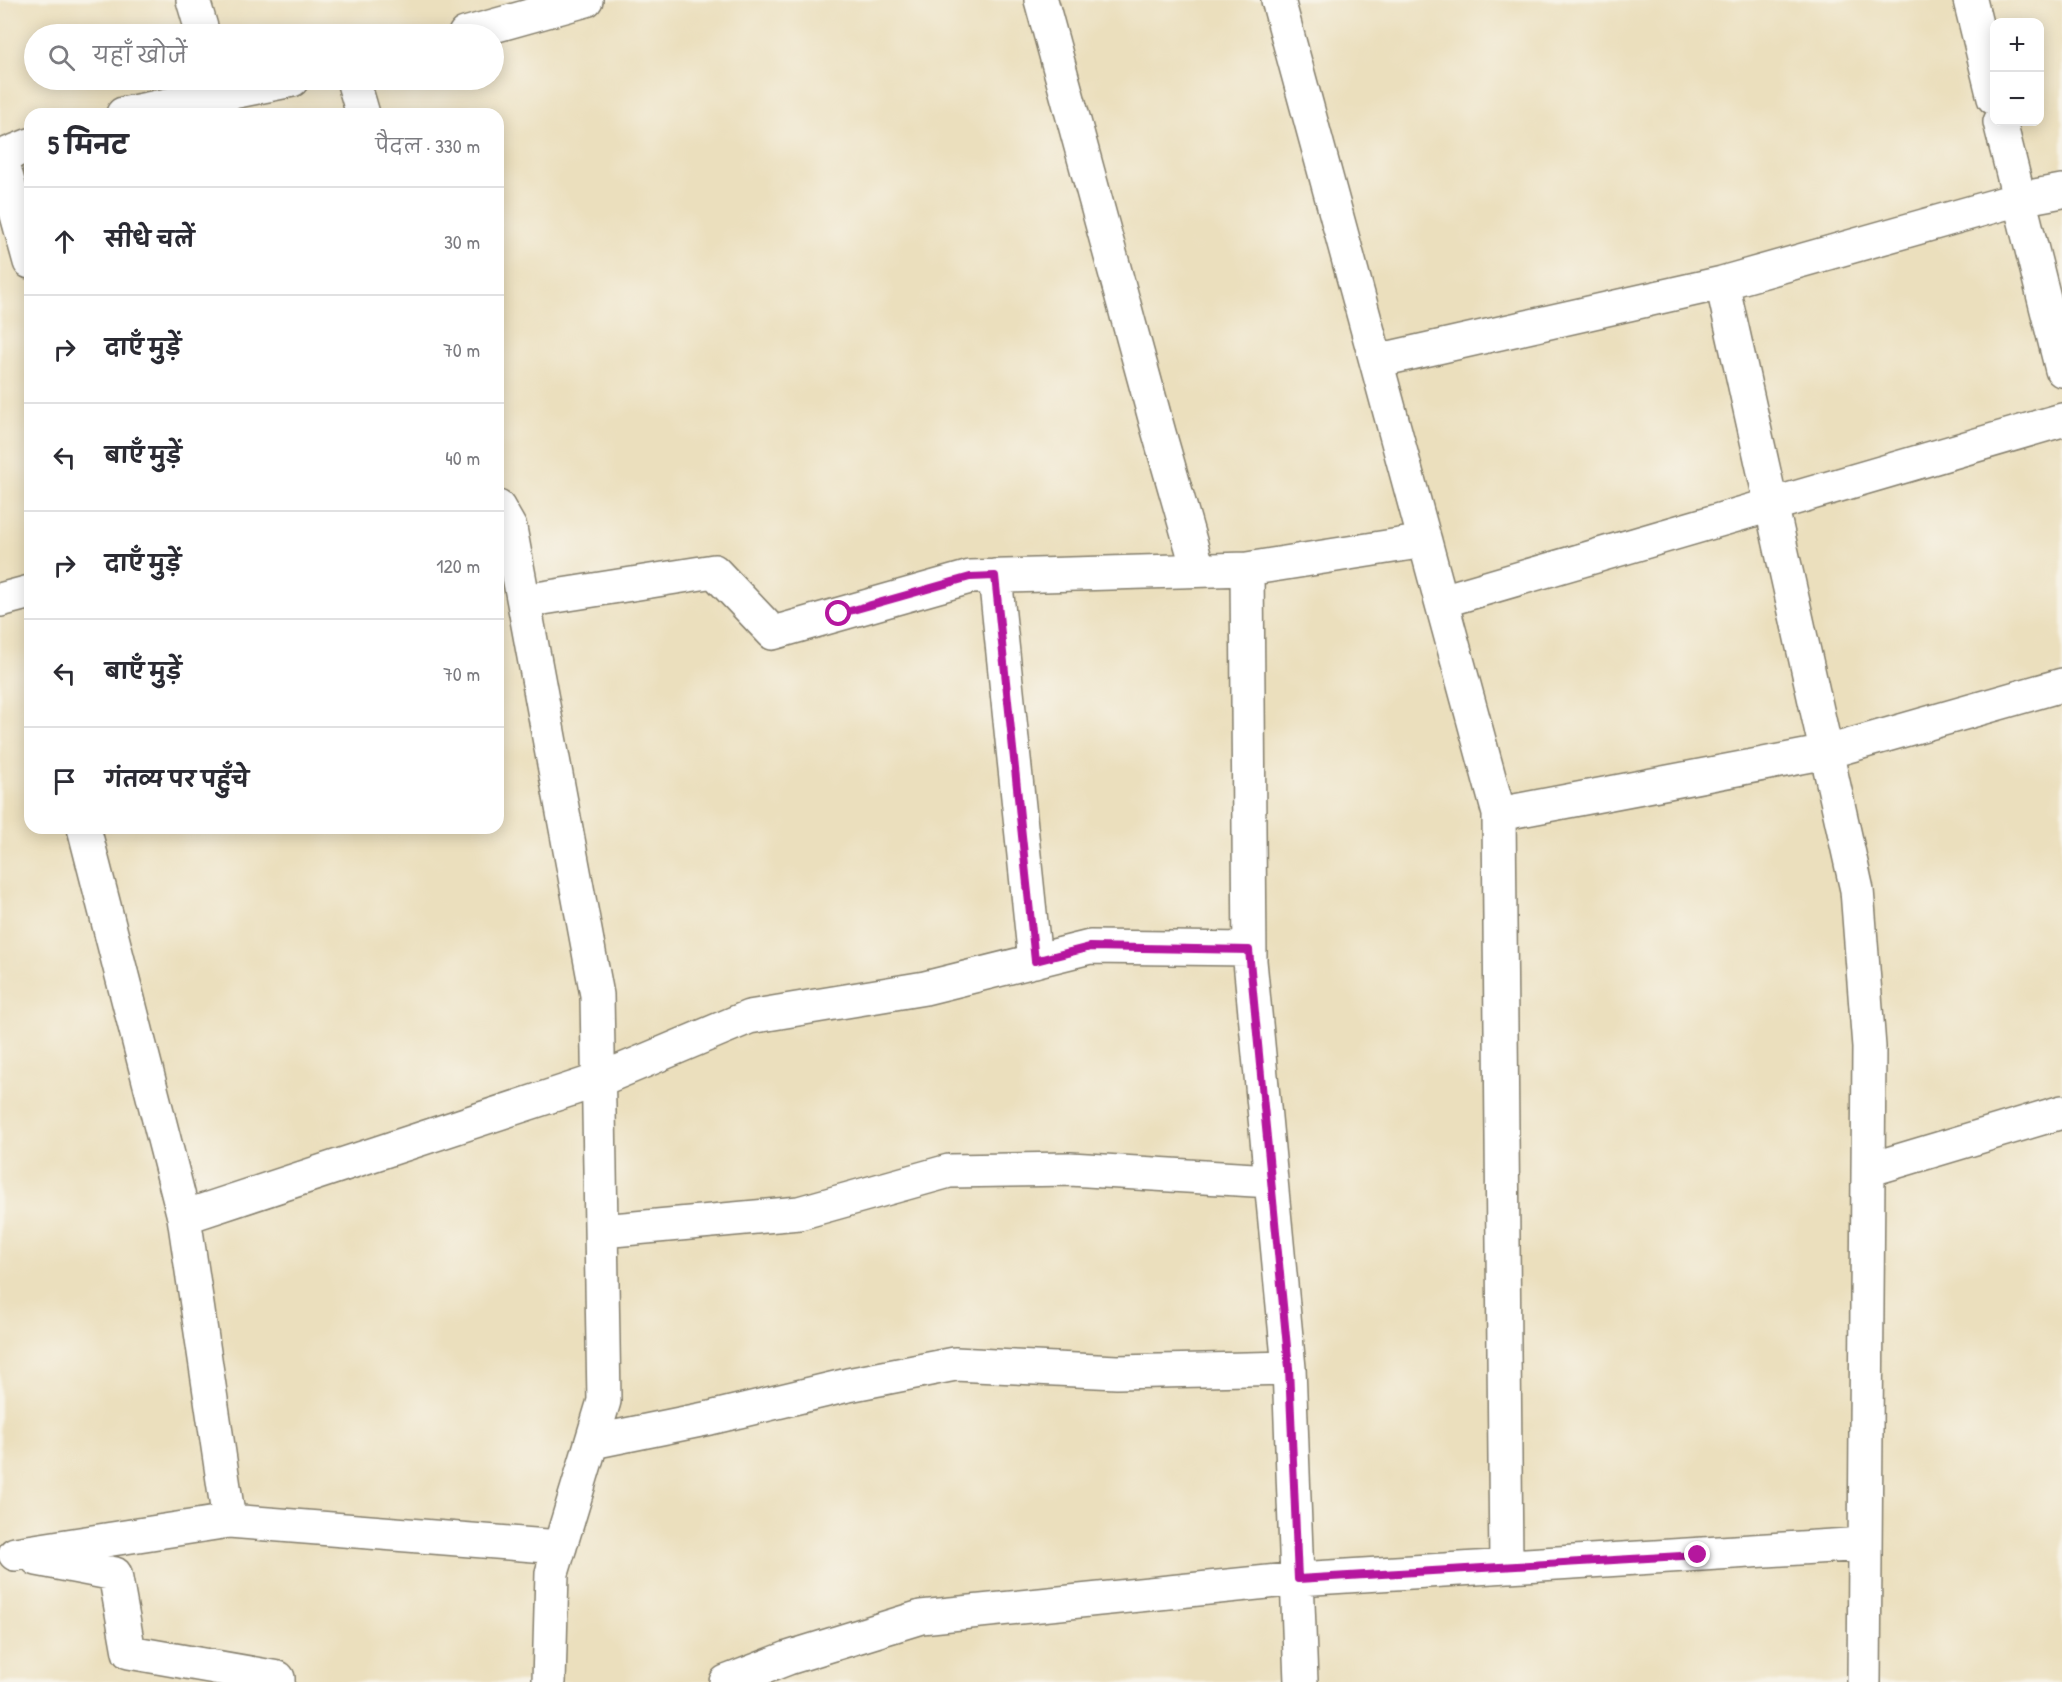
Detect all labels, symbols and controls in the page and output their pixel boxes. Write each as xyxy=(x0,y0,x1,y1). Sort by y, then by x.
map controls xyxy=(1990,18,2044,126)
button: + xyxy=(1990,18,2044,72)
search box xyxy=(24,24,504,90)
text: यहाँ खोजें xyxy=(93,40,187,70)
icon: search xyxy=(45,41,78,74)
button: − xyxy=(1990,72,2044,126)
text: 5 मिनट xyxy=(48,127,128,162)
text: पैदल · 330 m xyxy=(375,132,480,159)
text: सीधे चलें xyxy=(105,224,195,254)
icon: ahead xyxy=(48,225,81,258)
text: 30 m xyxy=(444,228,480,255)
text: दाएँ मुड़ें xyxy=(105,332,181,362)
icon: right xyxy=(48,333,81,366)
text: 70 m xyxy=(443,336,480,363)
text: बाएँ मुड़ें xyxy=(105,440,182,470)
icon: left xyxy=(48,441,81,474)
text: 40 m xyxy=(445,444,480,471)
text: दाएँ मुड़ें xyxy=(105,548,181,578)
icon: right xyxy=(48,549,81,582)
text: 120 m xyxy=(436,552,480,579)
route start xyxy=(825,600,851,626)
text: बाएँ मुड़ें xyxy=(105,656,182,686)
icon: left xyxy=(48,657,81,690)
text: 70 m xyxy=(443,660,480,687)
text: गंतव्य पर पहुँचे xyxy=(105,764,249,794)
icon: arrive xyxy=(48,765,81,798)
route end xyxy=(1684,1541,1710,1567)

